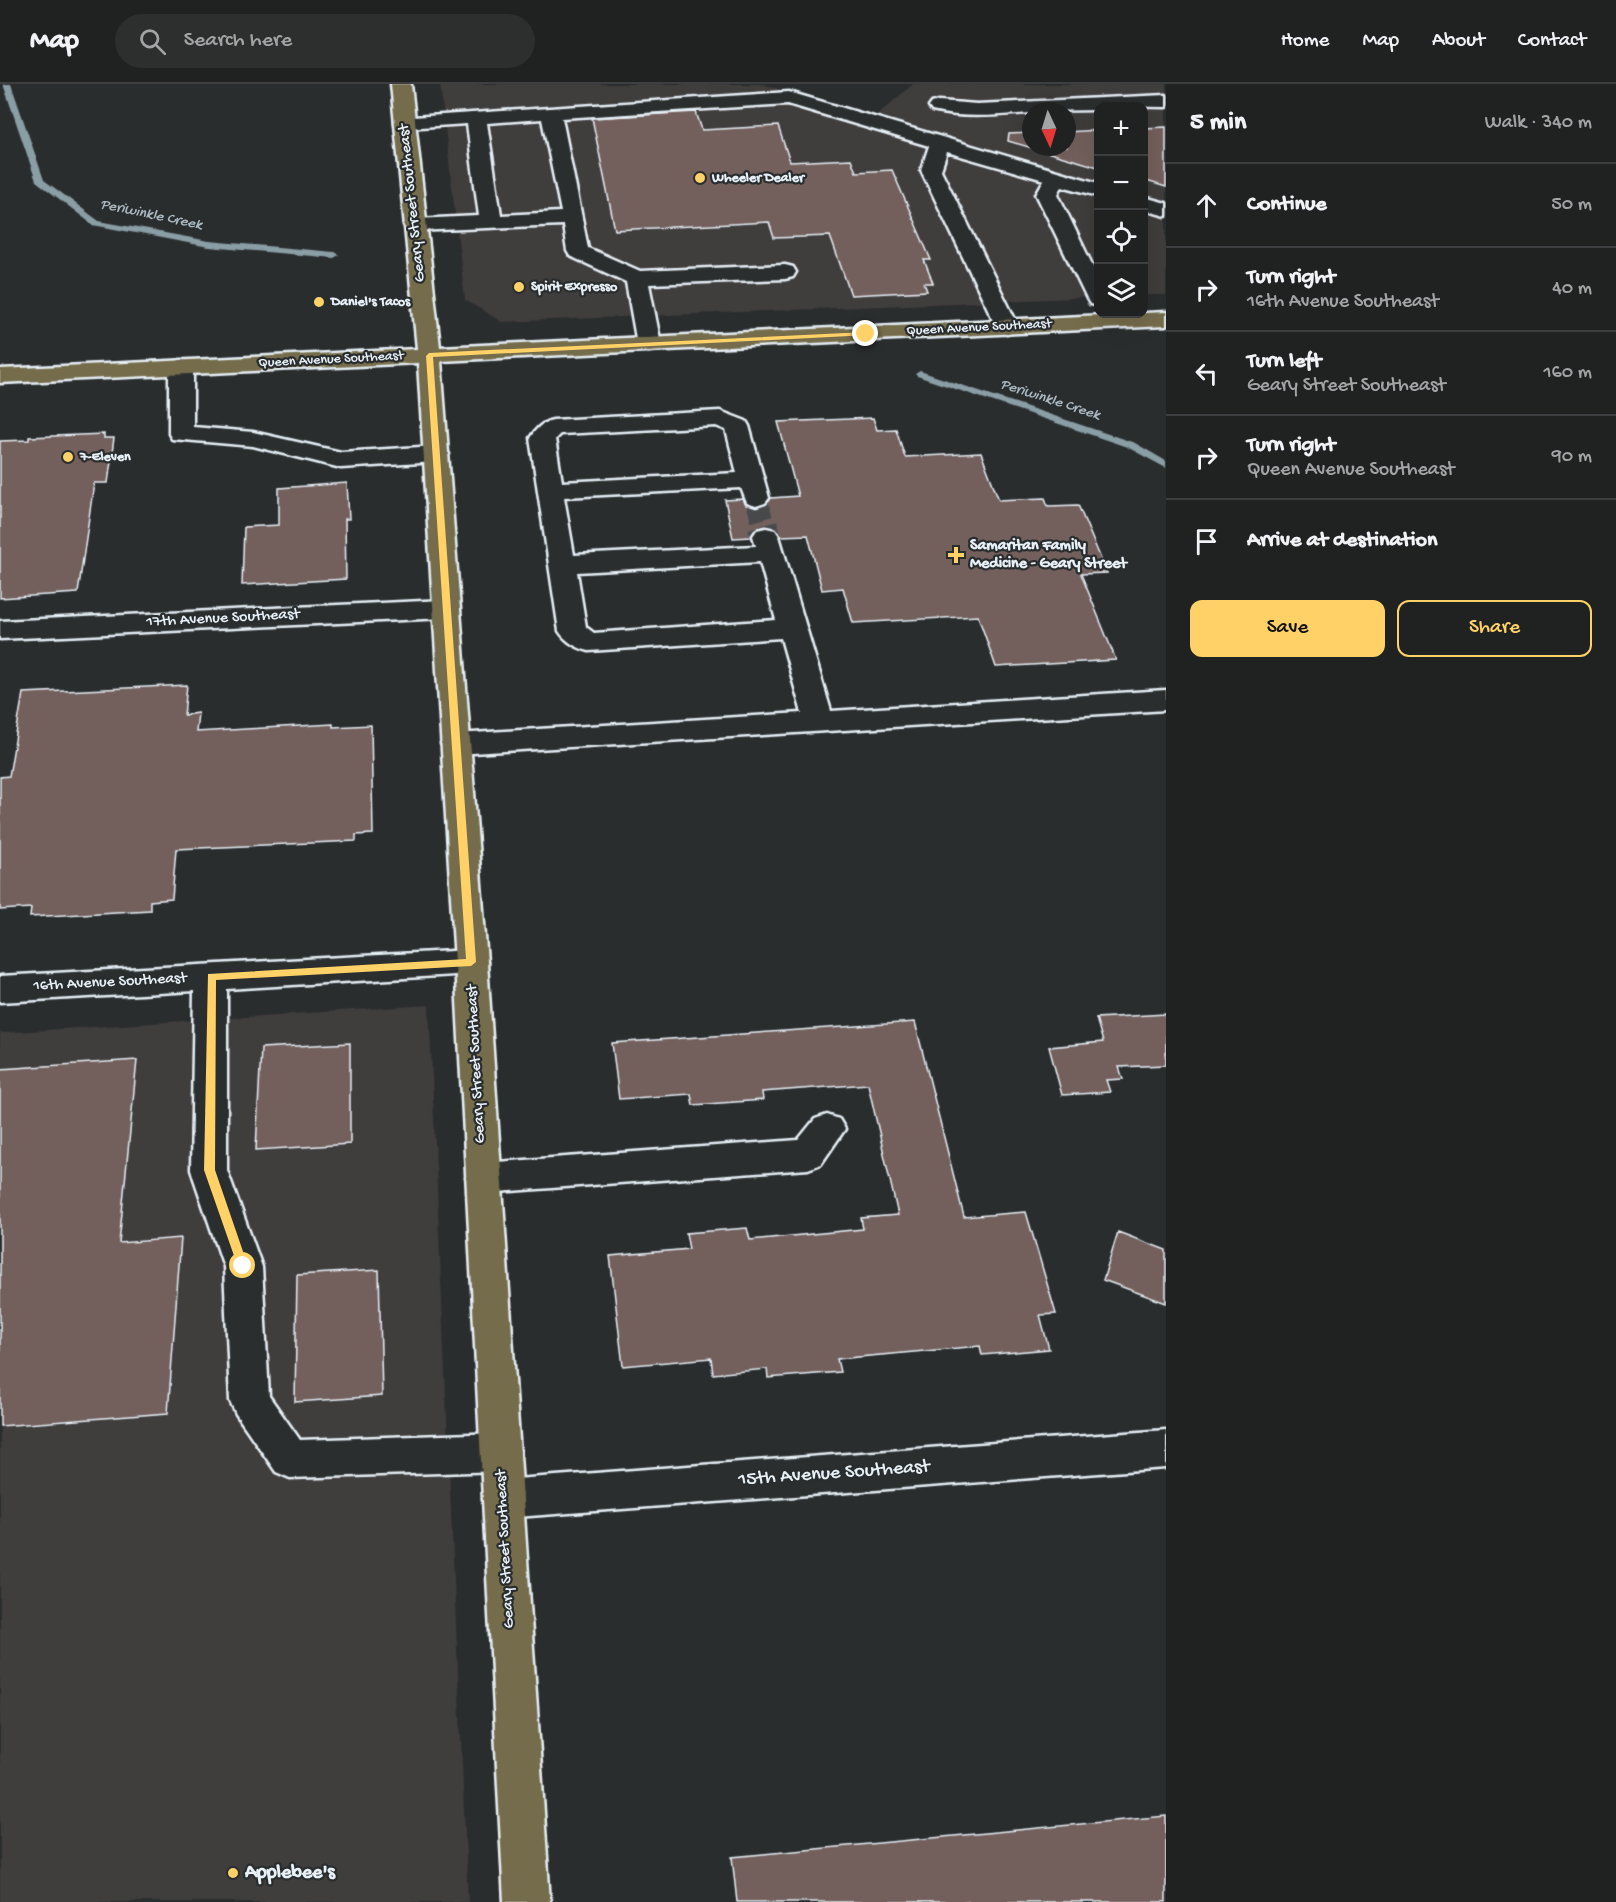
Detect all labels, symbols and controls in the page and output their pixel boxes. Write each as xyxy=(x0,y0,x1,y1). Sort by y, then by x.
search box xyxy=(115,14,535,68)
text: Map xyxy=(30,25,79,58)
icon: search xyxy=(136,25,169,58)
text: Search here xyxy=(184,28,292,54)
text: Home xyxy=(1281,29,1329,54)
text: Map xyxy=(1362,29,1399,54)
text: About xyxy=(1432,29,1485,54)
text: Contact xyxy=(1518,29,1586,54)
north arrow xyxy=(1022,102,1076,156)
map controls xyxy=(1094,102,1148,318)
button: + xyxy=(1094,102,1148,156)
text: 5 min xyxy=(1190,108,1246,139)
text: Walk · 340 m xyxy=(1485,112,1592,135)
street label: Geary Street Southeast xyxy=(395,122,431,283)
button: − xyxy=(1094,156,1148,210)
place label: Wheeler Dealer xyxy=(711,170,806,187)
marker: Wheeler Dealer xyxy=(693,171,707,185)
icon: ahead xyxy=(1190,189,1223,222)
text: Continue xyxy=(1247,192,1327,218)
text: 50 m xyxy=(1551,194,1592,217)
water label: Periwinkle Creek xyxy=(99,195,205,235)
button: locate xyxy=(1094,210,1148,264)
button: layers xyxy=(1094,264,1148,318)
text: Turn right xyxy=(1247,265,1335,291)
icon: right xyxy=(1190,273,1223,306)
text: 40 m xyxy=(1552,278,1592,301)
place label: Spirit Expresso xyxy=(531,279,618,296)
marker: Spirit Expresso xyxy=(512,280,526,294)
text: 16th Avenue Southeast xyxy=(1247,291,1439,314)
place label: Daniel's Tacos xyxy=(329,294,411,311)
marker: Daniel's Tacos xyxy=(312,295,326,309)
street label: Queen Avenue Southeast xyxy=(906,316,1053,340)
route end xyxy=(852,320,878,346)
street label: Queen Avenue Southeast xyxy=(258,348,405,372)
text: Turn left xyxy=(1247,349,1321,375)
icon: left xyxy=(1190,357,1223,390)
text: 160 m xyxy=(1543,362,1592,385)
water label: Periwinkle Creek xyxy=(998,375,1103,425)
text: Geary Street Southeast xyxy=(1247,375,1446,398)
text: Turn right xyxy=(1247,433,1335,459)
icon: right xyxy=(1190,441,1223,474)
text: 90 m xyxy=(1552,446,1592,469)
place label: 7-Eleven xyxy=(79,449,131,466)
marker: 7-Eleven xyxy=(61,450,75,464)
text: Queen Avenue Southeast xyxy=(1247,459,1455,482)
icon: arrive xyxy=(1190,525,1223,558)
text: Arrive at destination xyxy=(1247,528,1437,554)
place label: Samaritan Family Medicine - Geary Street xyxy=(970,537,1128,574)
marker: Samaritan Family Medicine - Geary Street xyxy=(947,546,965,564)
button: Save xyxy=(1190,600,1385,657)
button: Share xyxy=(1397,600,1592,657)
street label: 17th Avenue Southeast xyxy=(145,605,302,633)
street label: 16th Avenue Southeast xyxy=(32,969,189,997)
street label: Geary Street Southeast xyxy=(463,983,491,1144)
route start xyxy=(229,1252,255,1278)
street label: 15th Avenue Southeast xyxy=(736,1456,932,1492)
street label: Geary Street Southeast xyxy=(492,1468,520,1629)
place label: Applebee's xyxy=(244,1862,336,1885)
marker: Applebee's xyxy=(226,1866,240,1880)

